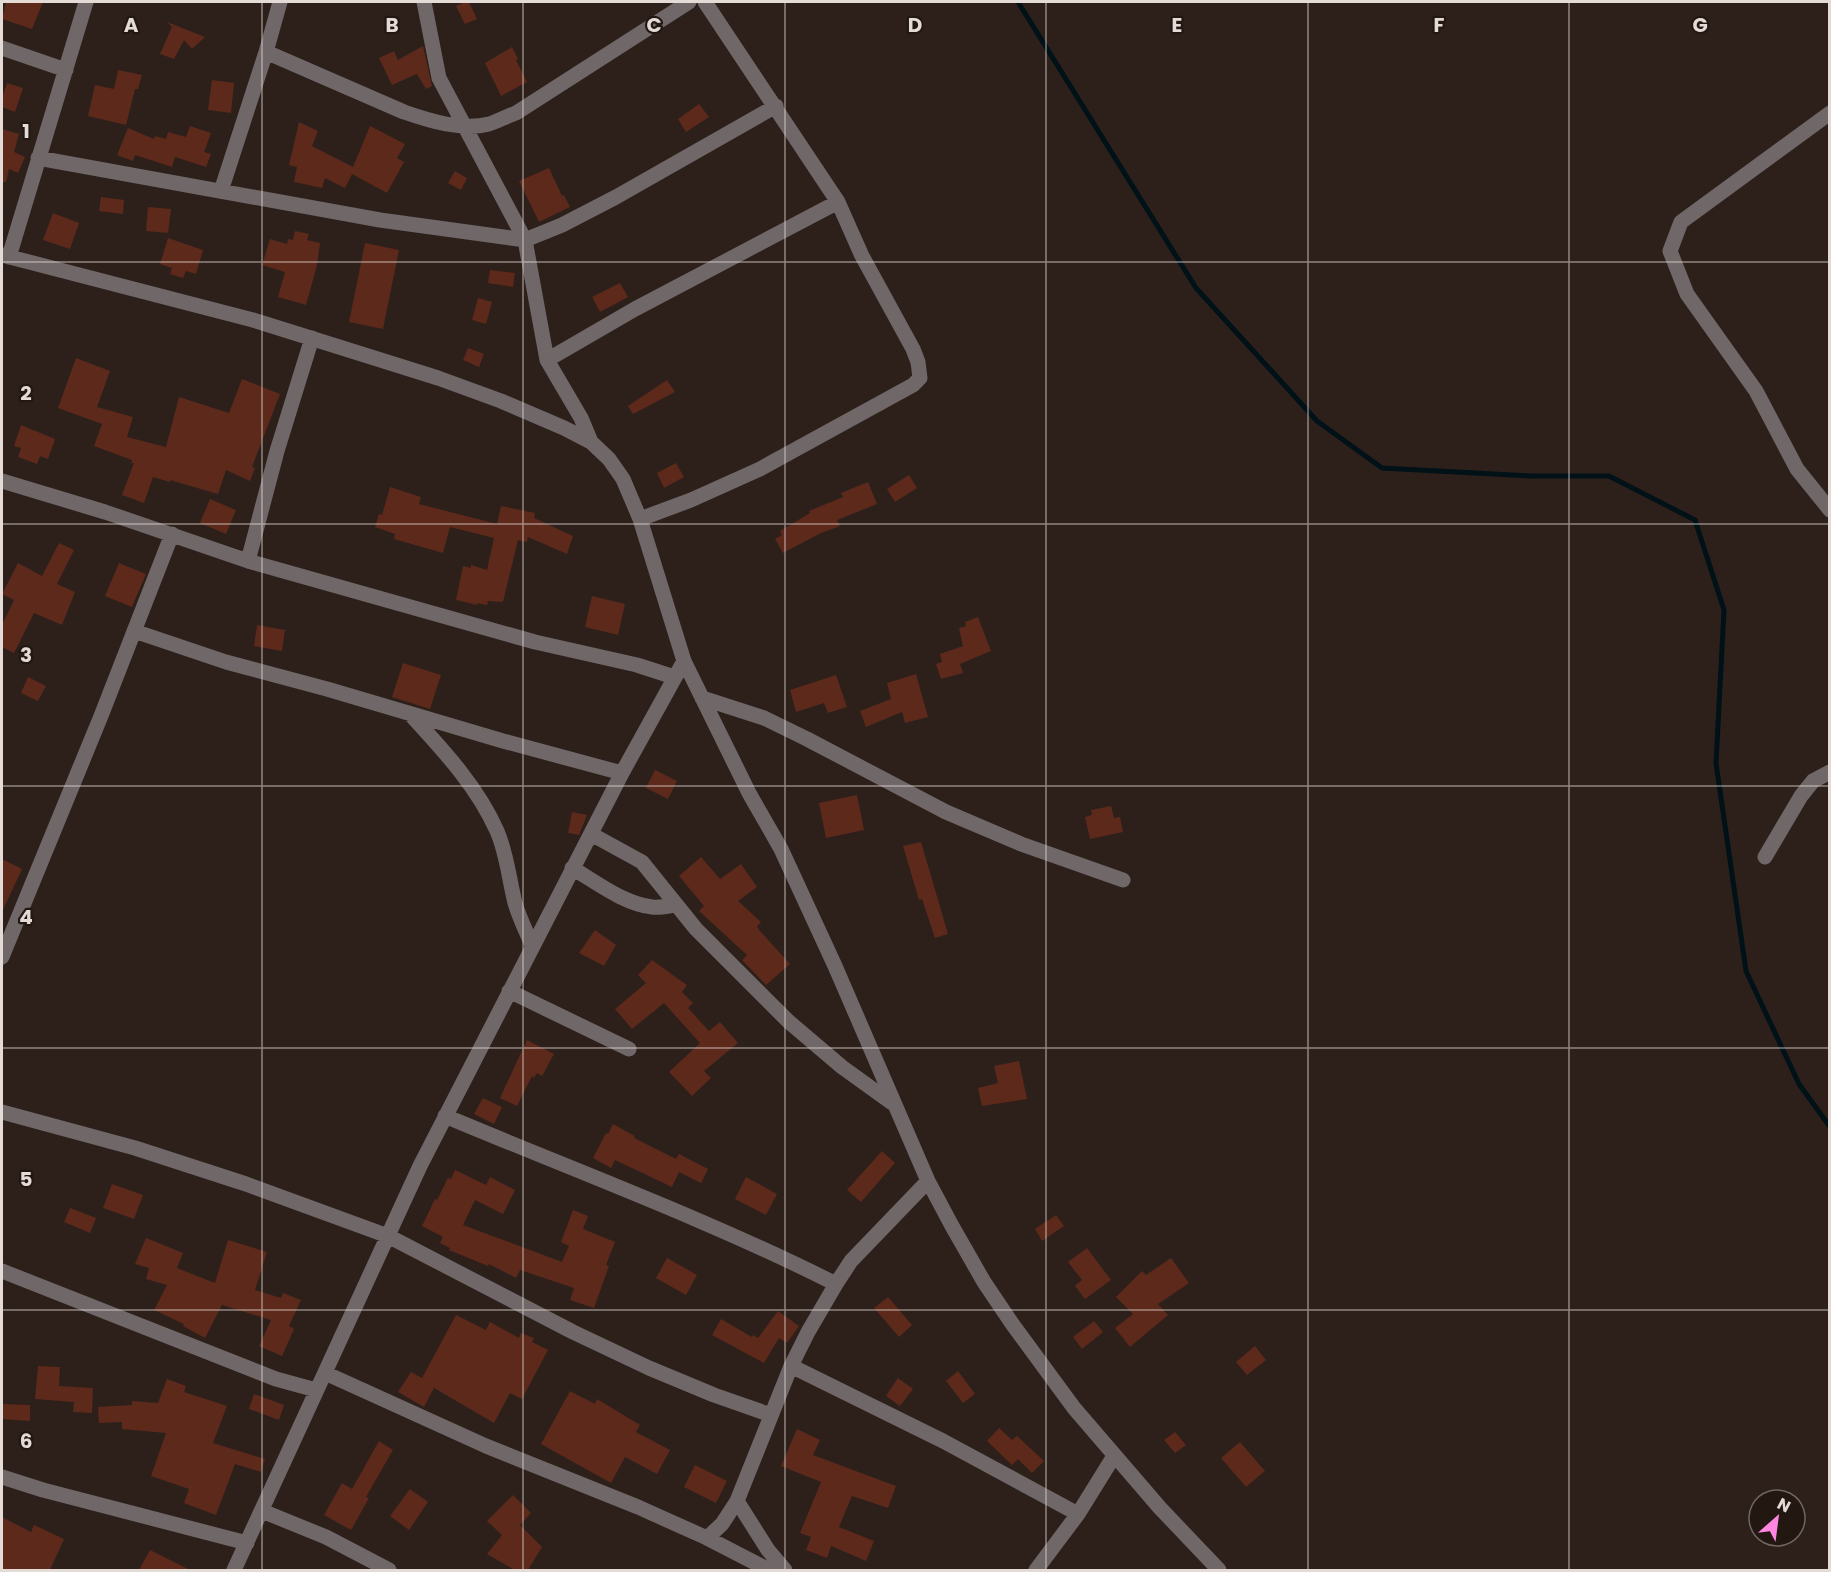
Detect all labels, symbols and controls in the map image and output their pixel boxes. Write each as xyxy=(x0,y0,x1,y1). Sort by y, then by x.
text: A xyxy=(124,11,139,39)
text: B xyxy=(385,11,399,39)
text: C xyxy=(646,11,662,39)
text: D xyxy=(908,11,922,39)
text: E xyxy=(1172,11,1182,39)
text: F xyxy=(1434,11,1445,39)
text: G xyxy=(1692,11,1708,39)
text: 1 xyxy=(22,117,30,145)
text: 2 xyxy=(20,379,32,407)
text: 3 xyxy=(20,641,32,669)
text: 4 xyxy=(19,903,33,931)
text: 5 xyxy=(20,1165,33,1193)
text: 6 xyxy=(20,1427,32,1455)
north arrow xyxy=(1747,1488,1807,1548)
text: N xyxy=(1773,1492,1795,1518)

